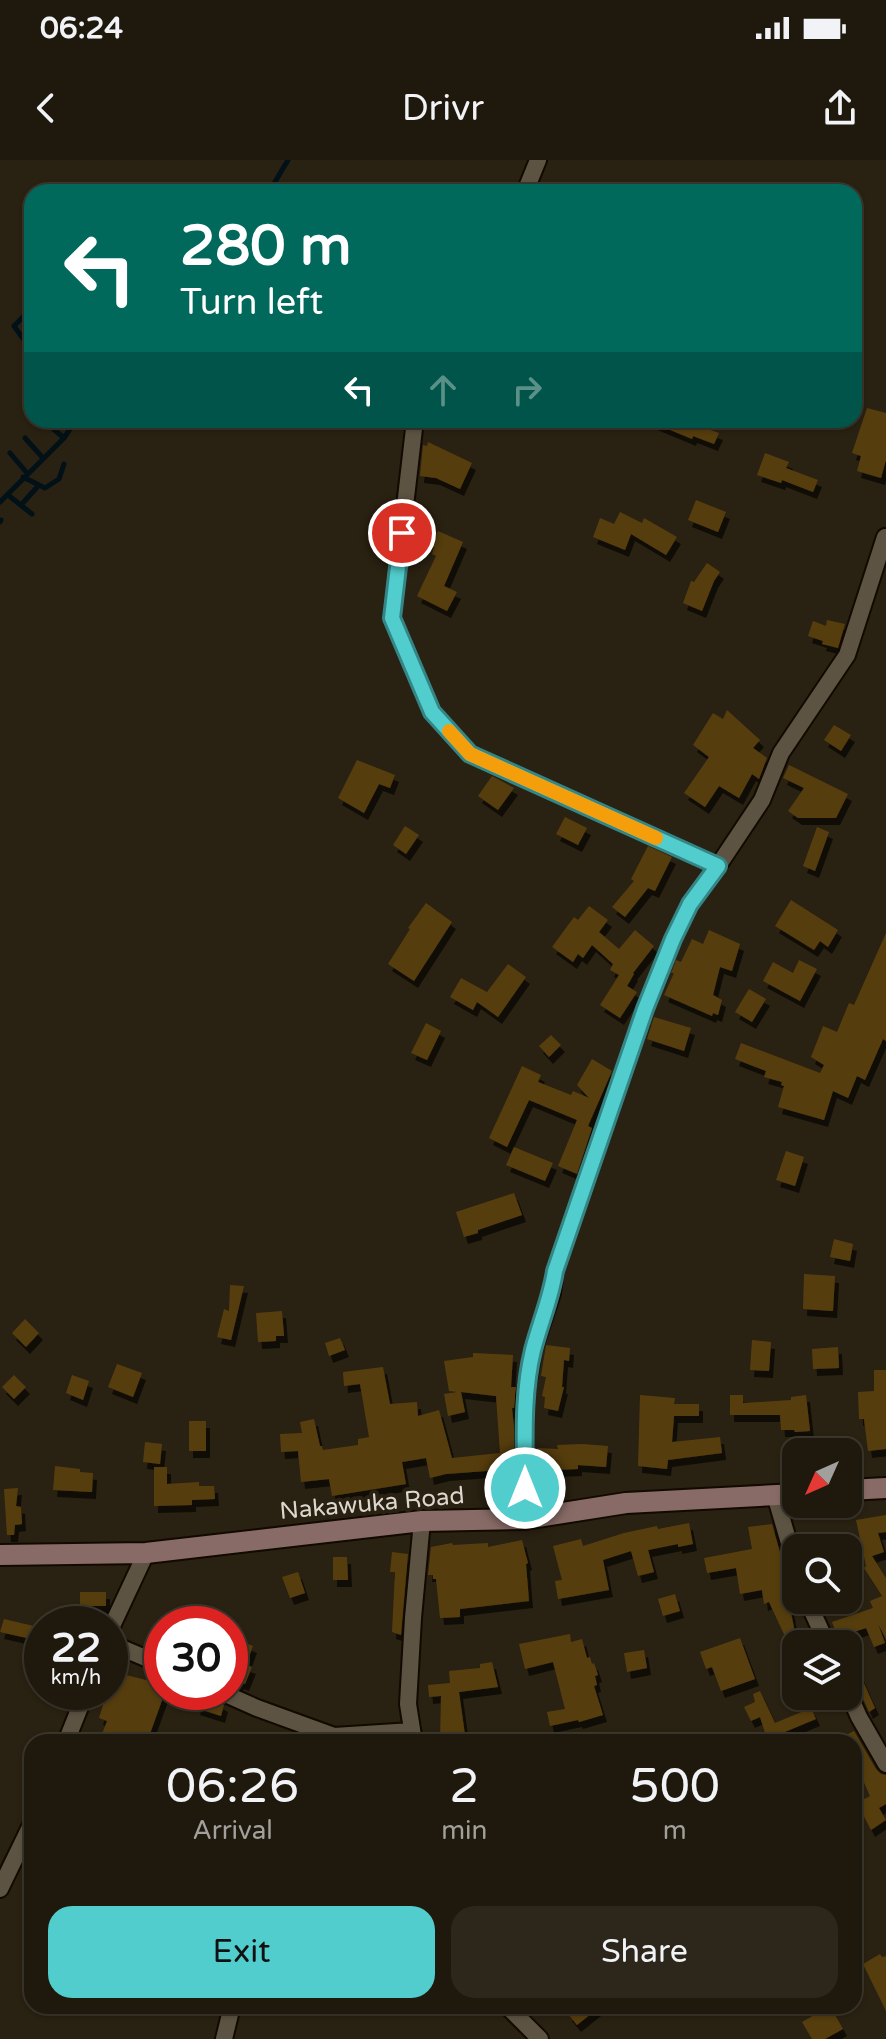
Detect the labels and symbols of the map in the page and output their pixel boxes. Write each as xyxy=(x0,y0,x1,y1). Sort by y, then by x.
pin xyxy=(368,499,436,567)
north arrow xyxy=(782,1438,862,1518)
position arrow xyxy=(483,1446,567,1530)
street label: Nakawuka Road xyxy=(278,1481,466,1526)
speed limit sign: 30 xyxy=(144,1606,248,1710)

